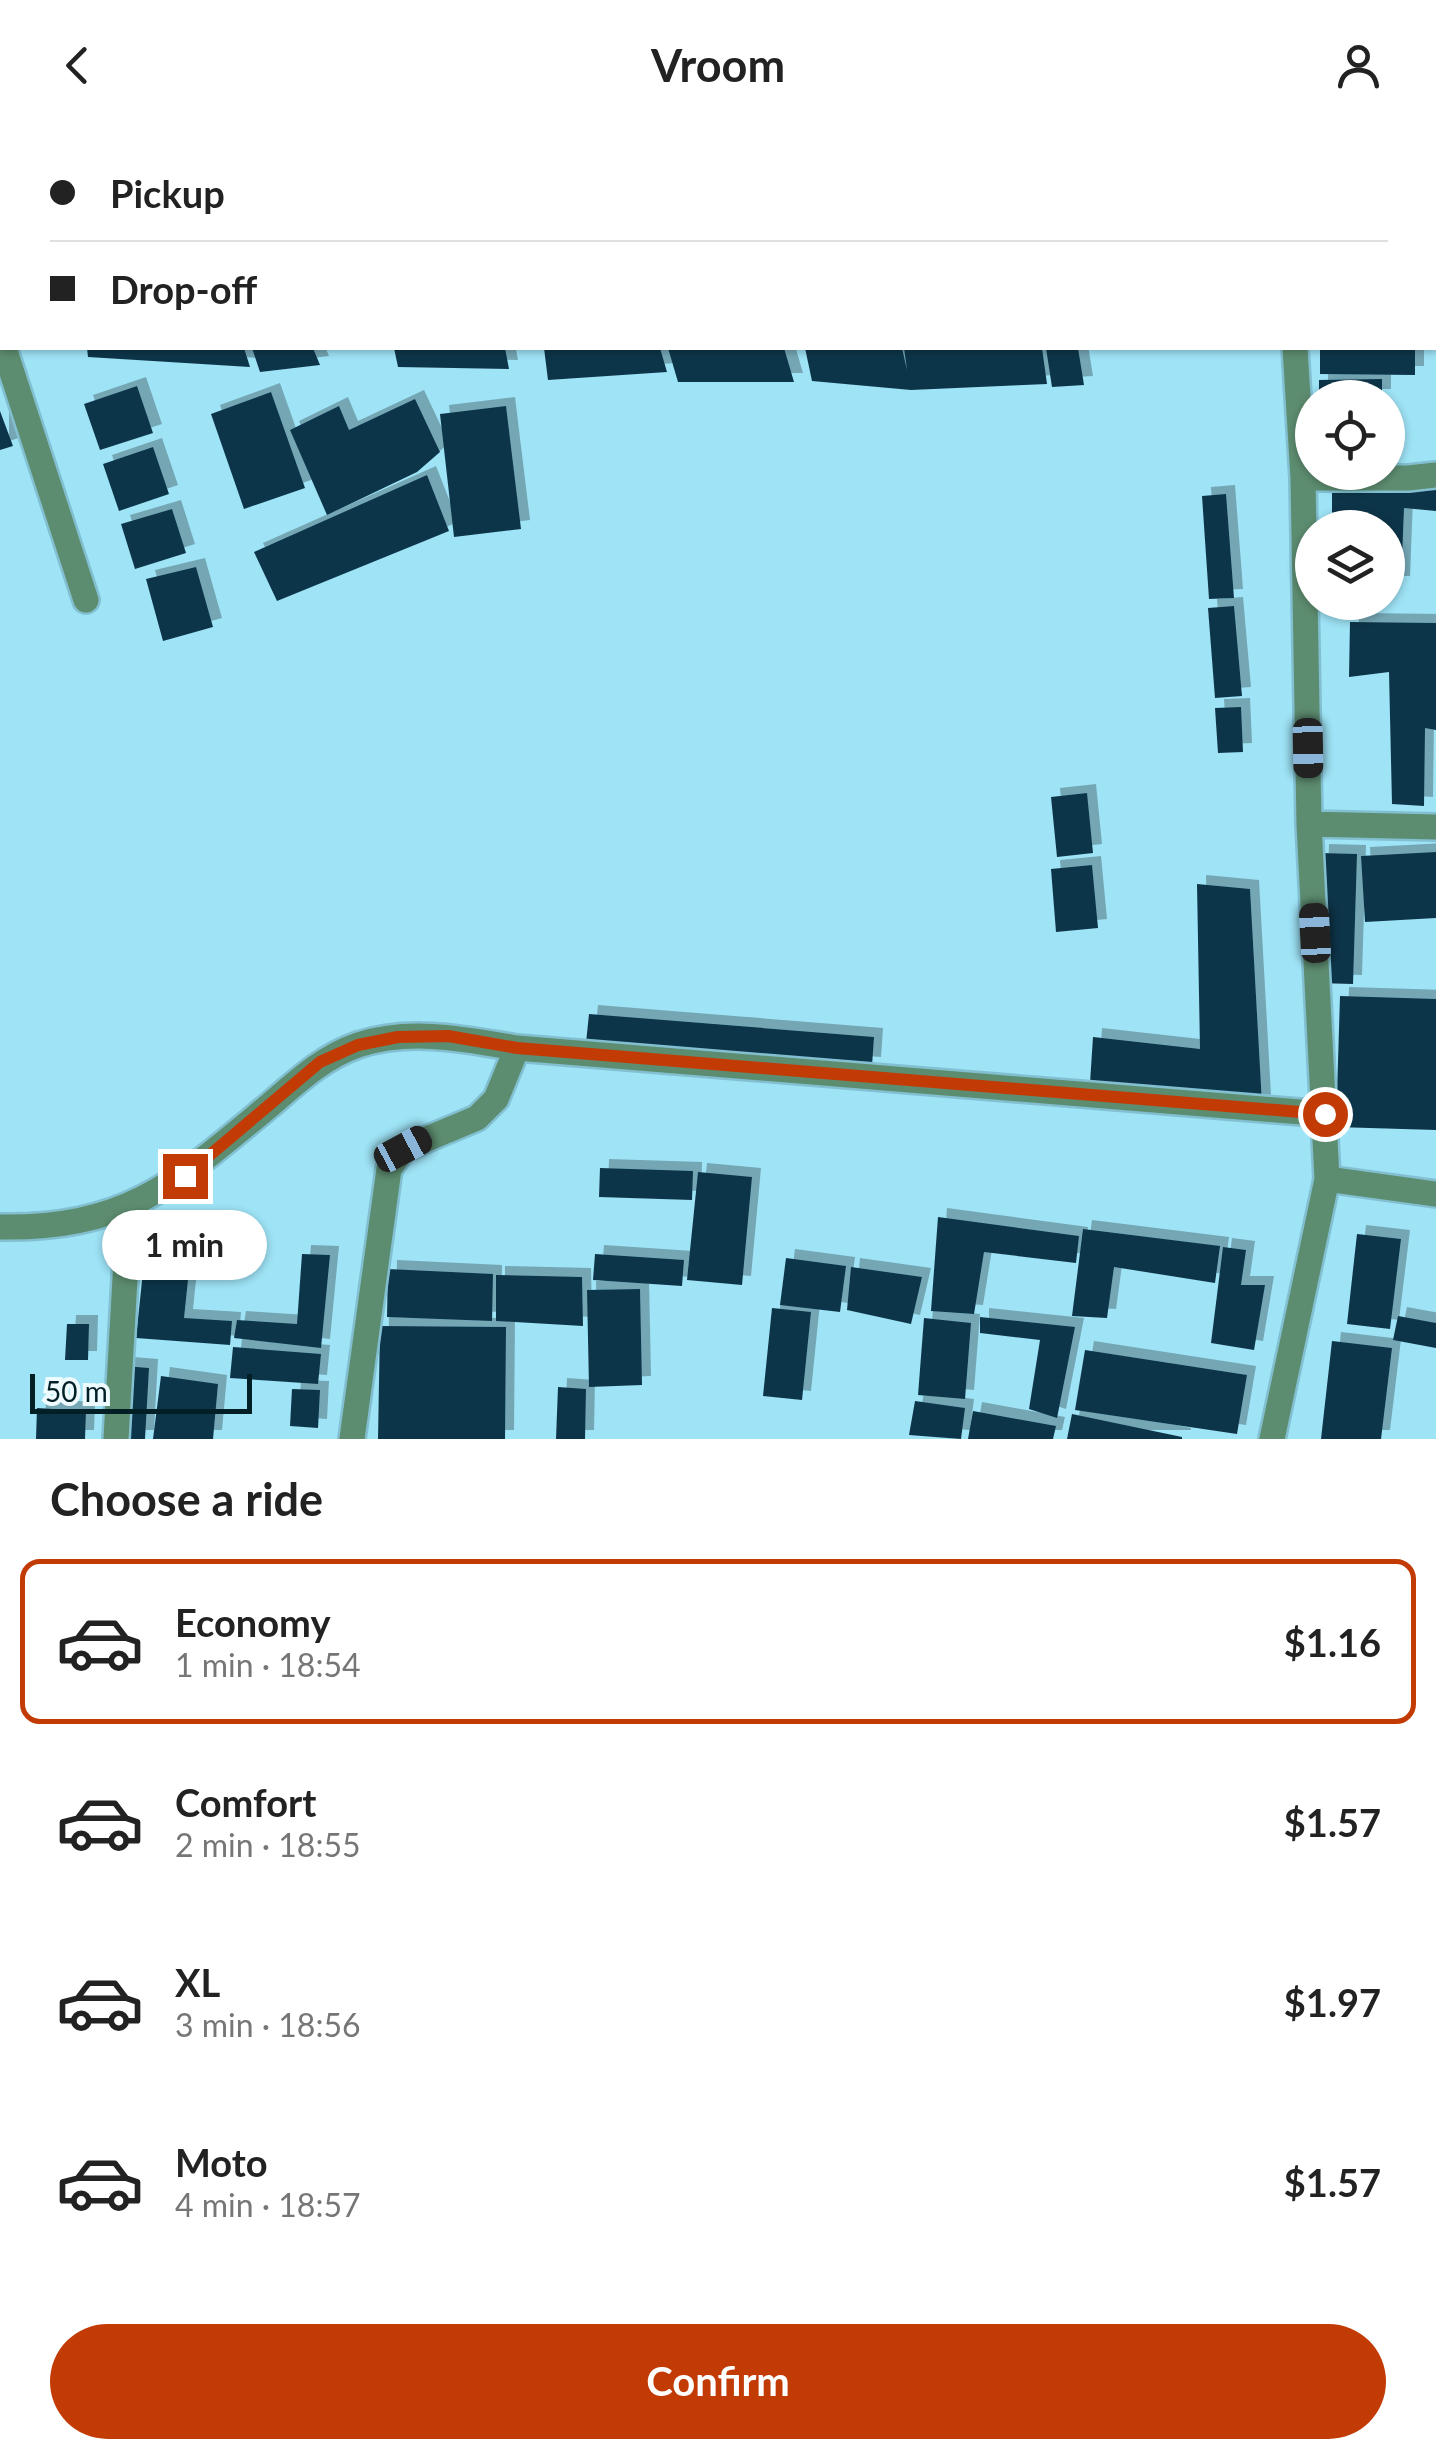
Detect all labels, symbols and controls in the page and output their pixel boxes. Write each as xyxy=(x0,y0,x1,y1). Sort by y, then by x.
icon: back xyxy=(50,38,105,93)
text: Vroom xyxy=(651,38,785,92)
icon: person xyxy=(1331,38,1386,93)
text: Pickup xyxy=(110,170,225,216)
text: Drop-off xyxy=(110,266,257,312)
map controls xyxy=(1295,380,1405,620)
button: locate xyxy=(1295,380,1405,490)
button: layers xyxy=(1295,510,1405,620)
car xyxy=(1292,718,1324,778)
car xyxy=(1298,902,1332,964)
route start xyxy=(1303,1092,1348,1137)
car xyxy=(369,1122,437,1176)
route end xyxy=(163,1154,208,1199)
callout: 1 min xyxy=(102,1211,268,1281)
text: 1 min xyxy=(145,1225,224,1264)
scale bar xyxy=(30,1369,252,1414)
text: 50 m xyxy=(45,1374,108,1408)
text: Choose a ride xyxy=(50,1472,323,1526)
icon: car xyxy=(55,1597,145,1687)
text: Economy xyxy=(175,1599,330,1645)
text: $1.16 xyxy=(1284,1619,1381,1665)
text: 1 min · 18:54 xyxy=(175,1645,361,1684)
icon: car xyxy=(55,1777,145,1867)
text: Comfort xyxy=(175,1779,316,1825)
text: $1.57 xyxy=(1284,1799,1381,1845)
text: 2 min · 18:55 xyxy=(175,1825,361,1864)
icon: car xyxy=(55,1957,145,2047)
text: XL xyxy=(175,1959,220,2005)
text: $1.97 xyxy=(1284,1979,1381,2025)
text: 3 min · 18:56 xyxy=(175,2005,361,2044)
icon: car xyxy=(55,2137,145,2227)
text: Moto xyxy=(175,2139,268,2185)
text: $1.57 xyxy=(1284,2159,1381,2205)
text: 4 min · 18:57 xyxy=(175,2185,361,2224)
button: Confirm xyxy=(50,2324,1386,2439)

